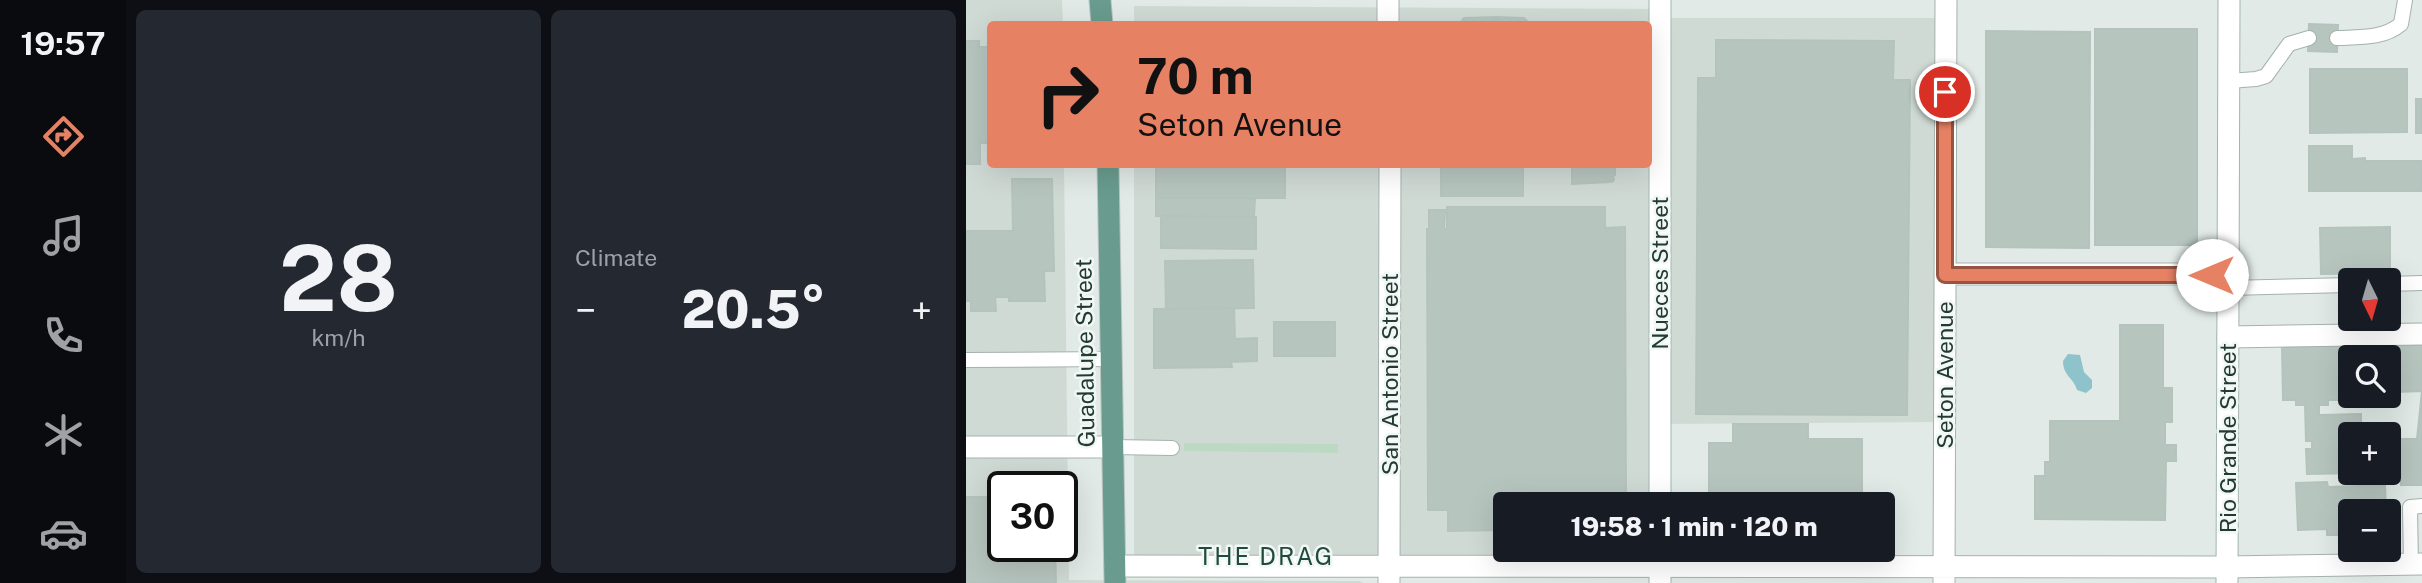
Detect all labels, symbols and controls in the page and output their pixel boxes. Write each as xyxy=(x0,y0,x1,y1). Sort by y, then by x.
text: 19:57 xyxy=(20,25,106,62)
text: 70 m xyxy=(1137,47,1254,105)
icon: right xyxy=(1022,49,1113,140)
pin xyxy=(1915,62,1975,122)
icon: arrive xyxy=(1926,73,1964,111)
text: Seton Avenue xyxy=(1137,106,1342,143)
icon: directions xyxy=(39,112,88,161)
street label: Nueces Street xyxy=(1646,196,1673,350)
icon: music xyxy=(39,211,88,260)
text: 28 xyxy=(279,225,398,331)
position arrow xyxy=(2175,238,2249,312)
text: Climate xyxy=(575,244,657,271)
street label: Guadalupe Street xyxy=(1069,258,1100,448)
north arrow xyxy=(2338,268,2401,331)
map controls xyxy=(2338,268,2401,562)
street label: San Antonio Street xyxy=(1376,273,1403,475)
text: 20.5° xyxy=(681,279,826,340)
text: − xyxy=(575,288,596,333)
text: + xyxy=(911,288,932,333)
street label: Seton Avenue xyxy=(1931,301,1958,449)
icon: phone xyxy=(39,311,88,360)
text: km/h xyxy=(311,324,366,351)
street label: Rio Grande Street xyxy=(2214,343,2241,533)
button: search xyxy=(2338,345,2401,408)
icon: climate xyxy=(39,410,88,459)
button: + xyxy=(2338,422,2401,485)
speed limit sign: 30 xyxy=(987,471,1078,562)
button: − xyxy=(2338,499,2401,562)
icon: car xyxy=(39,509,88,558)
text: 19:58 · 1 min · 120 m xyxy=(1570,511,1818,542)
district label: THE DRAG xyxy=(1198,542,1334,570)

